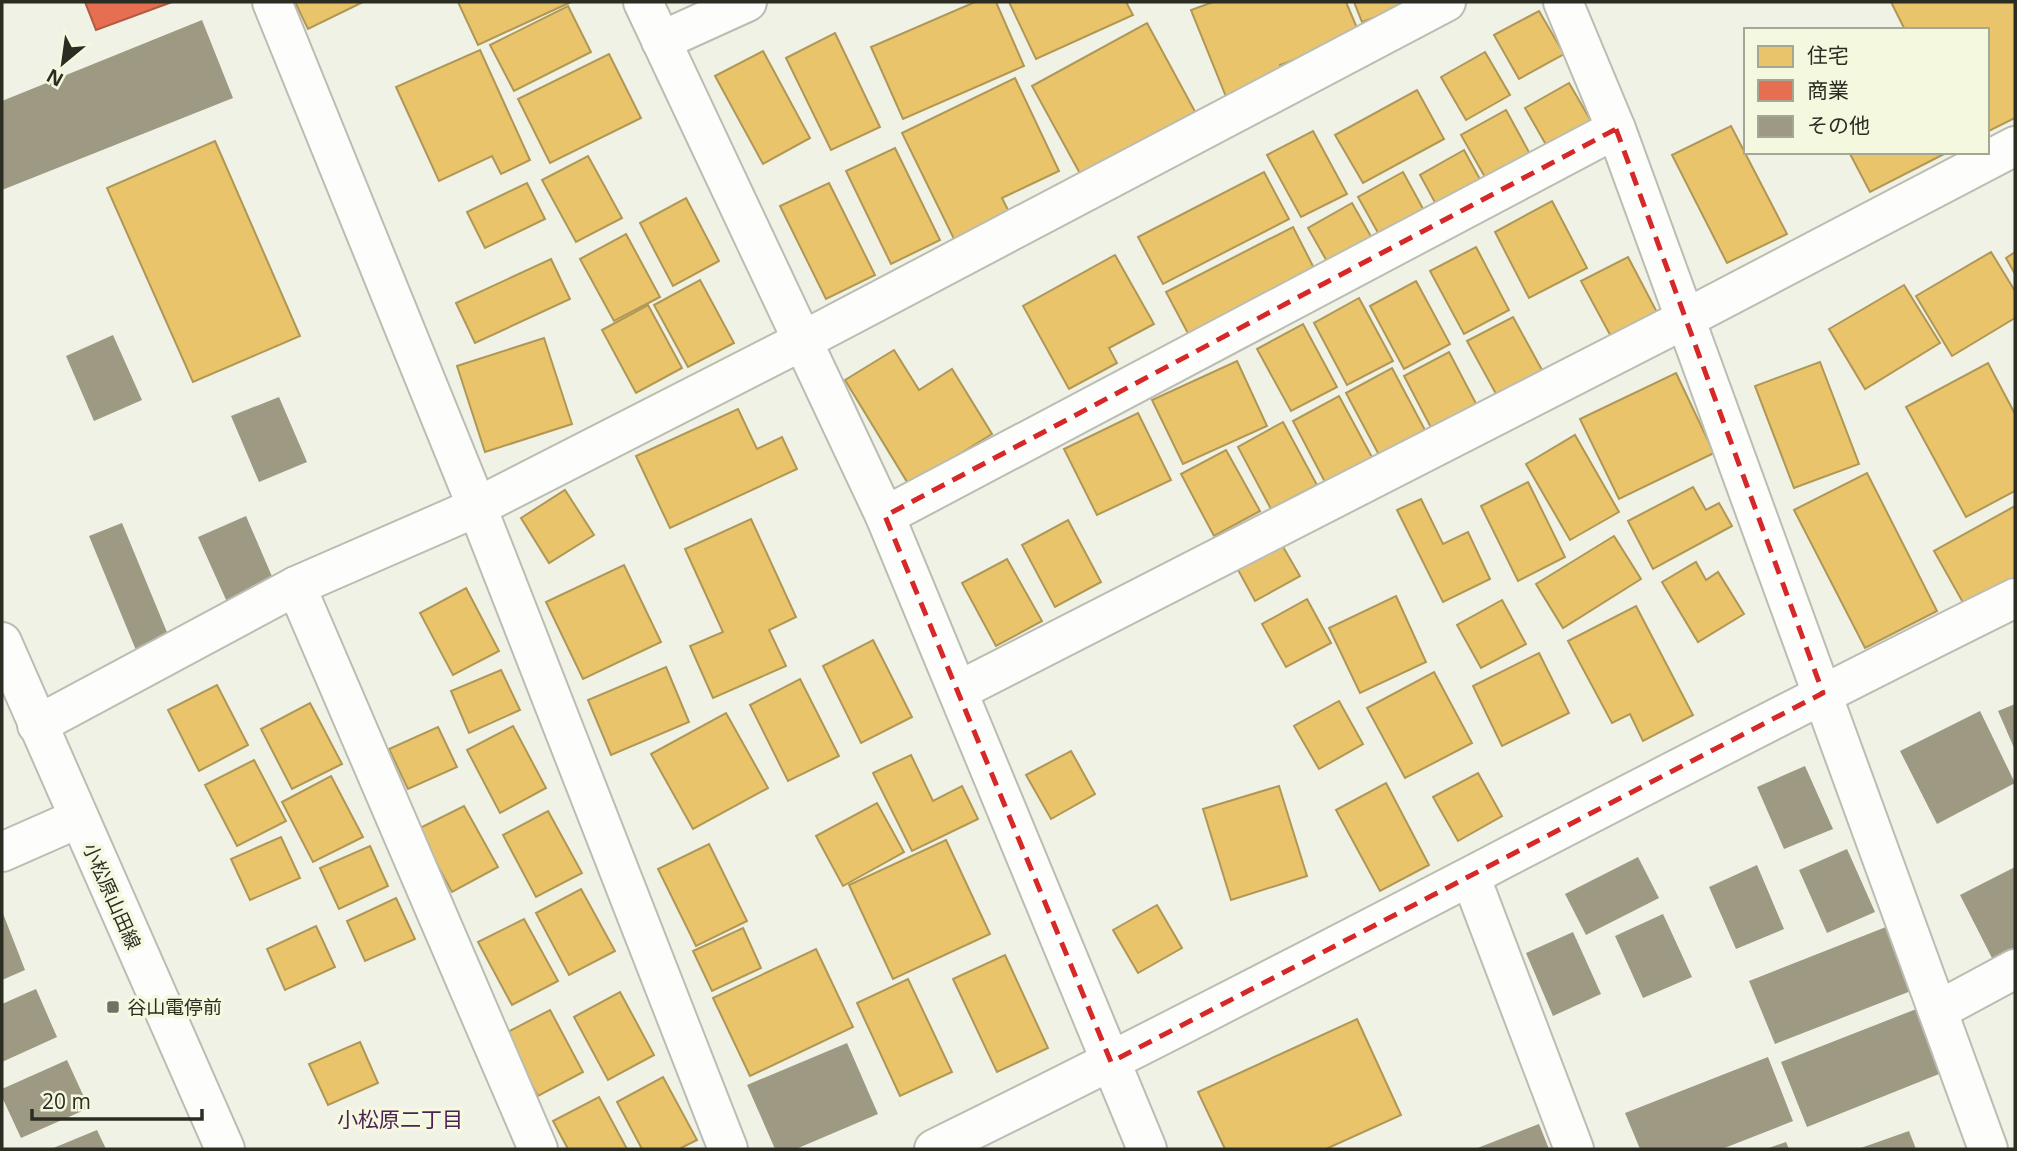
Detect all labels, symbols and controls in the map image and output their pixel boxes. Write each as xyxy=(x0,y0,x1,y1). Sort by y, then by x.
north arrow xyxy=(28,28,98,98)
legend xyxy=(1744,28,1989,154)
text: 住宅 xyxy=(1807,41,1849,69)
text: N xyxy=(42,63,68,93)
text: 商業 xyxy=(1807,76,1849,104)
text: その他 xyxy=(1807,111,1870,139)
street label: 小松原山田線 xyxy=(77,839,147,953)
place label: 谷山電停前 xyxy=(127,994,222,1020)
marker: 谷山電停前 xyxy=(105,999,121,1015)
scale bar xyxy=(32,1078,201,1122)
text: 20 m xyxy=(42,1087,91,1115)
district label: 小松原二丁目 xyxy=(337,1105,463,1133)

